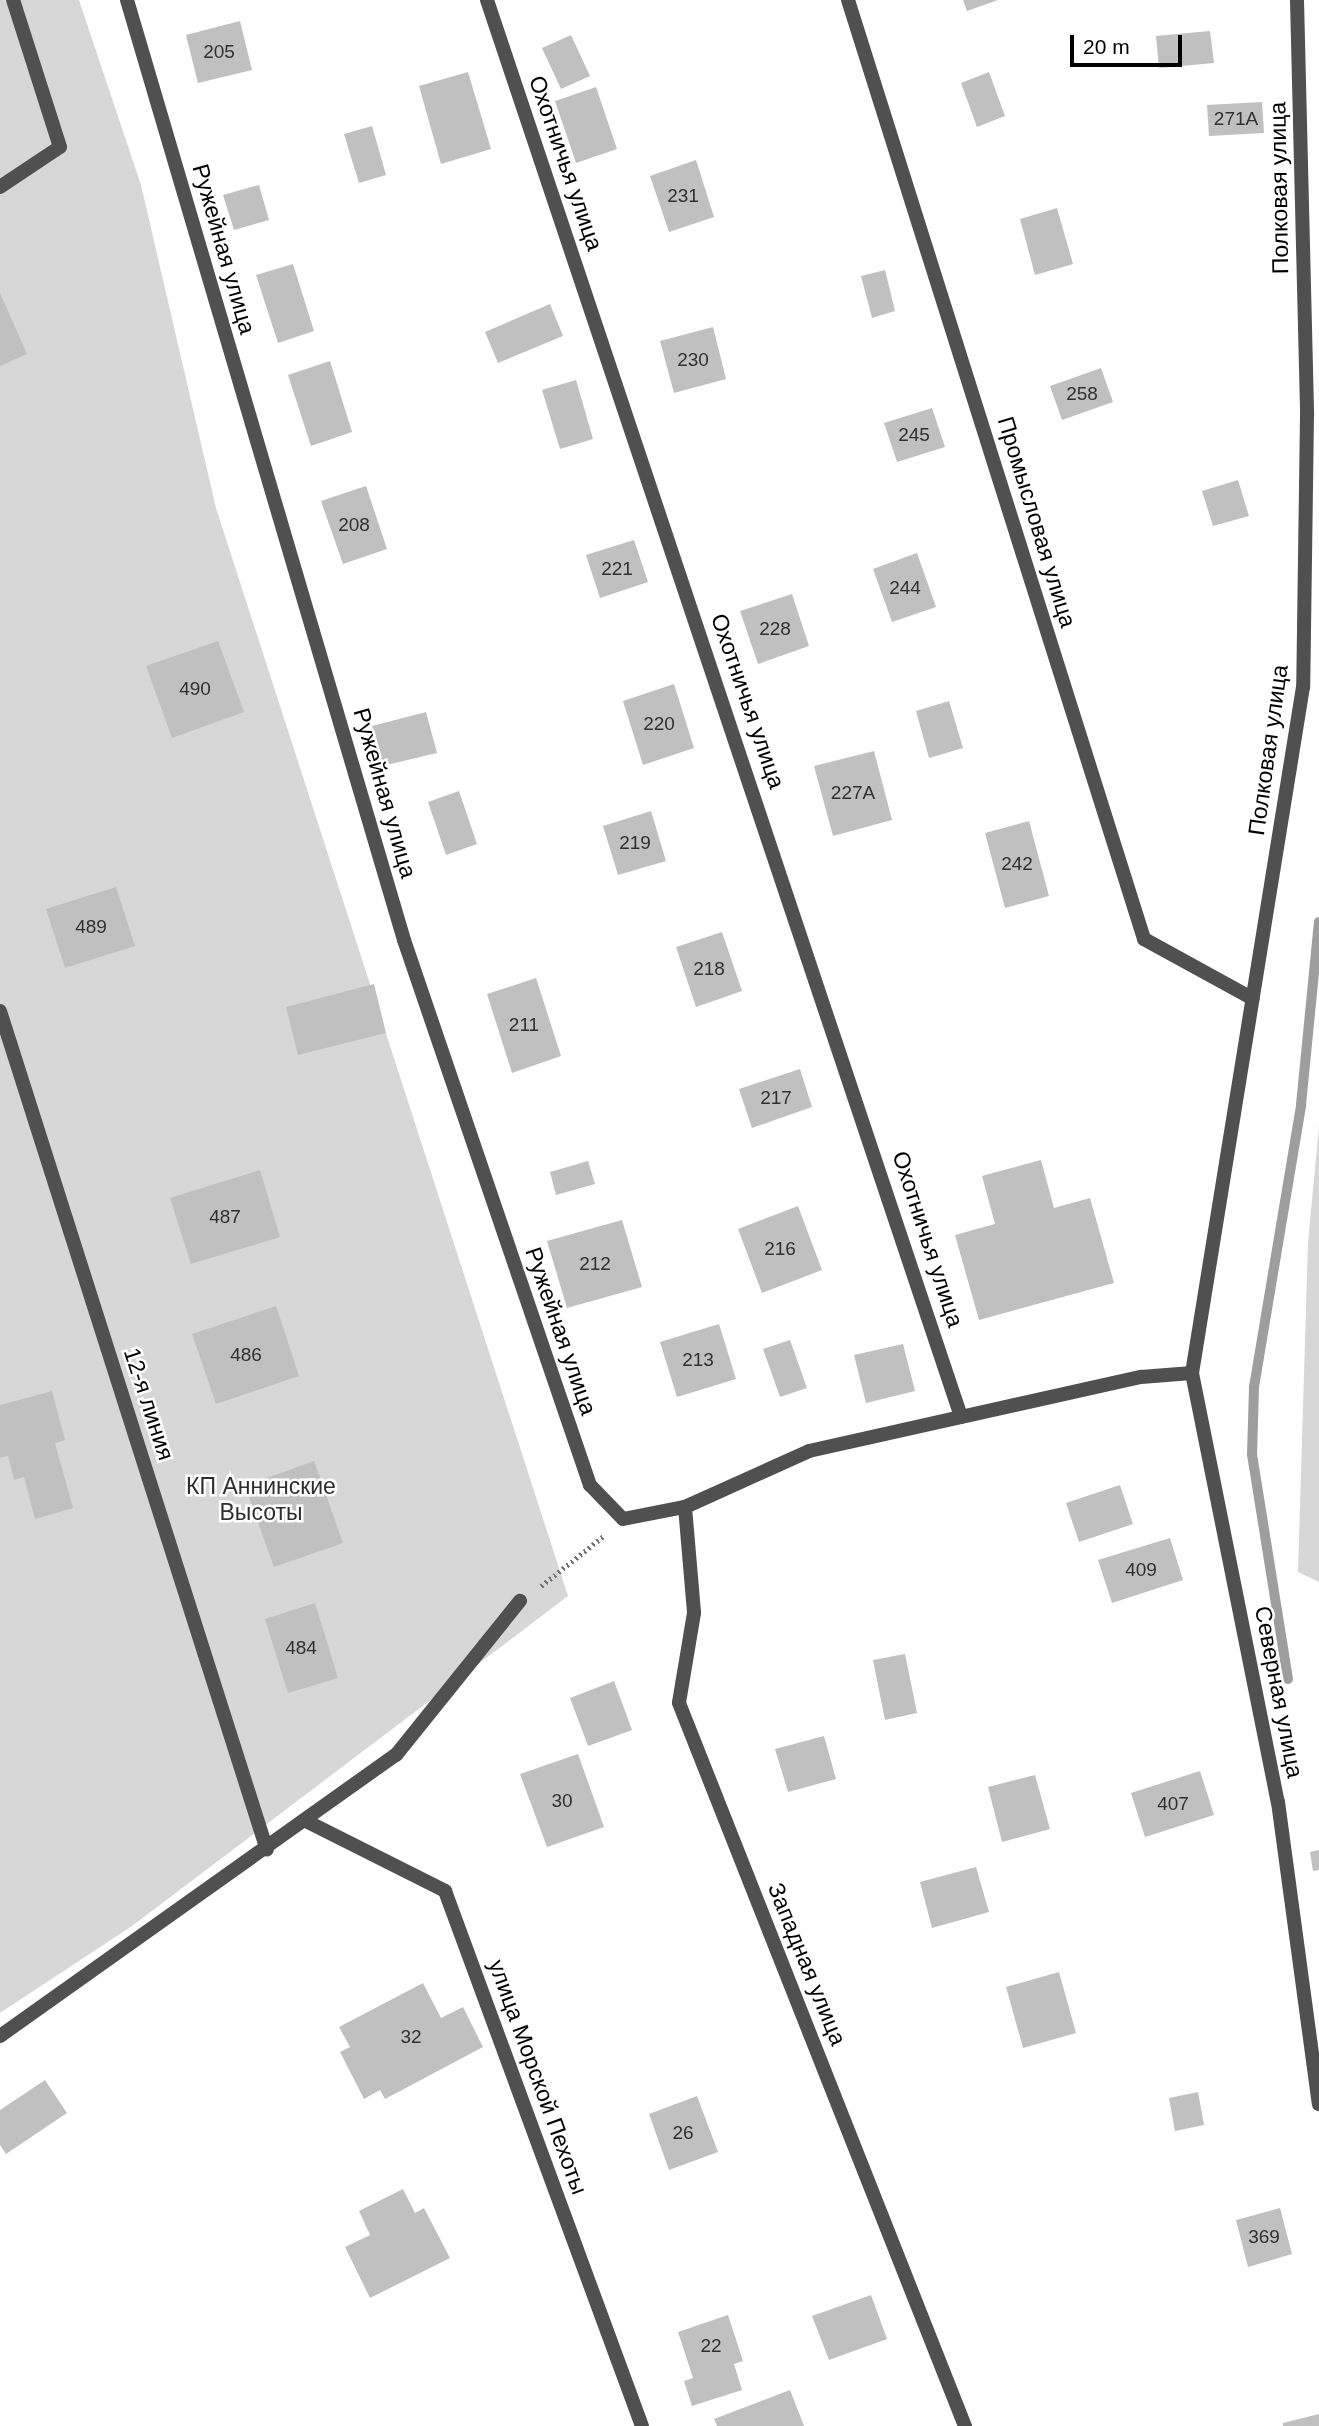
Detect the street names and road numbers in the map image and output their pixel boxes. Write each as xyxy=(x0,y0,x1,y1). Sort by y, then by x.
street label: Охотничья улица xyxy=(523,72,609,254)
street label: Полковая улица xyxy=(1264,102,1294,274)
street label: Ружейная улица xyxy=(187,161,261,337)
street label: Промысловая улица xyxy=(992,413,1082,631)
street label: Охотничья улица xyxy=(705,610,791,792)
street label: Полковая улица xyxy=(1242,663,1294,837)
street label: Ружейная улица xyxy=(348,705,422,881)
street label: Охотничья улица xyxy=(887,1148,969,1330)
street label: Ружейная улица xyxy=(519,1243,603,1419)
street label: 12-я линия xyxy=(118,1344,180,1464)
street label: Северная улица xyxy=(1249,1604,1309,1780)
street label: Западная улица xyxy=(762,1879,852,2049)
street label: улица Морской Пехоты xyxy=(483,1956,593,2198)

